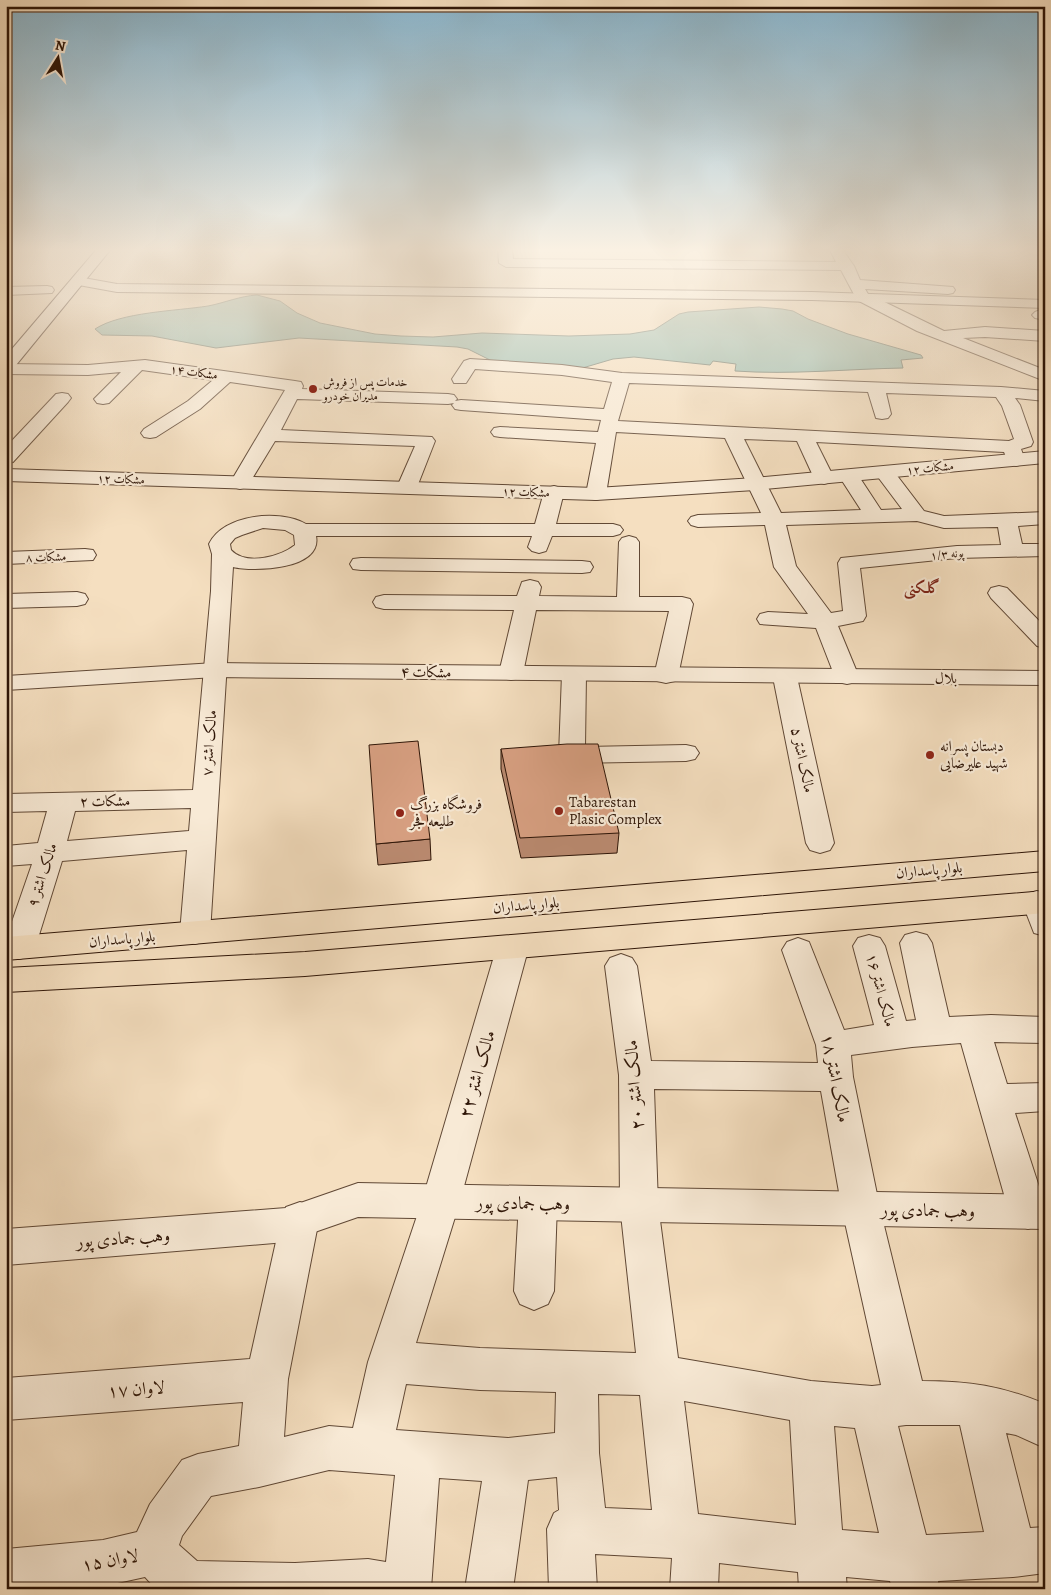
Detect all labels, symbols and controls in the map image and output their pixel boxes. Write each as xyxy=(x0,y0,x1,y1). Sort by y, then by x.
north arrow xyxy=(32,32,82,82)
text: N xyxy=(54,35,67,56)
street label: مشکات ۱۴ xyxy=(169,361,219,383)
place label: خدمات پس از فروش مدیران خودرو xyxy=(321,374,408,404)
marker: خدمات پس از فروش مدیران خودرو xyxy=(307,383,319,395)
street label: مشکات ۱۲ xyxy=(905,458,955,478)
street label: مشکات ۱۲ xyxy=(97,470,145,488)
street label: مشکات ۱۲ xyxy=(502,483,550,501)
street label: پونه ۱/۳ xyxy=(930,545,965,564)
street label: مشکات ۸ xyxy=(25,548,67,566)
district label: گلکنی xyxy=(904,577,940,600)
street label: مشکات ۴ xyxy=(400,662,452,682)
street label: بلال xyxy=(935,668,957,688)
street label: مالک اشتر ۷ xyxy=(197,709,221,777)
street label: مالک اشتر ۵ xyxy=(786,725,820,795)
place label: دبستان پسرانه شهید علیرضایی xyxy=(940,736,1008,773)
marker: دبستان پسرانه شهید علیرضایی xyxy=(924,749,936,761)
street label: مشکات ۲ xyxy=(79,791,131,811)
place label: Tabarestan Plasic Complex xyxy=(569,792,662,829)
place label: فروشگاه بزرگ طلیعه فجر xyxy=(408,794,482,831)
marker: Tabarestan Plasic Complex xyxy=(553,805,565,817)
marker: فروشگاه بزرگ طلیعه فجر xyxy=(394,807,406,819)
street label: مالک اشتر ۹ xyxy=(22,840,62,910)
street label: بلوار پاسداران xyxy=(895,857,963,884)
street label: بلوار پاسداران xyxy=(492,892,560,919)
street label: بلوار پاسداران xyxy=(88,926,156,953)
street label: مالک اشتر ۱۶ xyxy=(862,951,900,1029)
street label: مالک اشتر ۲۲ xyxy=(453,1027,501,1121)
street label: مالک اشتر ۱۸ xyxy=(816,1031,856,1125)
street label: مالک اشتر ۲۰ xyxy=(619,1039,649,1131)
street label: وهب جمادی پور xyxy=(474,1190,570,1217)
street label: وهب جمادی پور xyxy=(879,1197,975,1224)
street label: وهب جمادی پور xyxy=(73,1223,171,1254)
street label: لاوان ۱۷ xyxy=(106,1375,166,1403)
street label: لاوان ۱۵ xyxy=(80,1543,140,1577)

